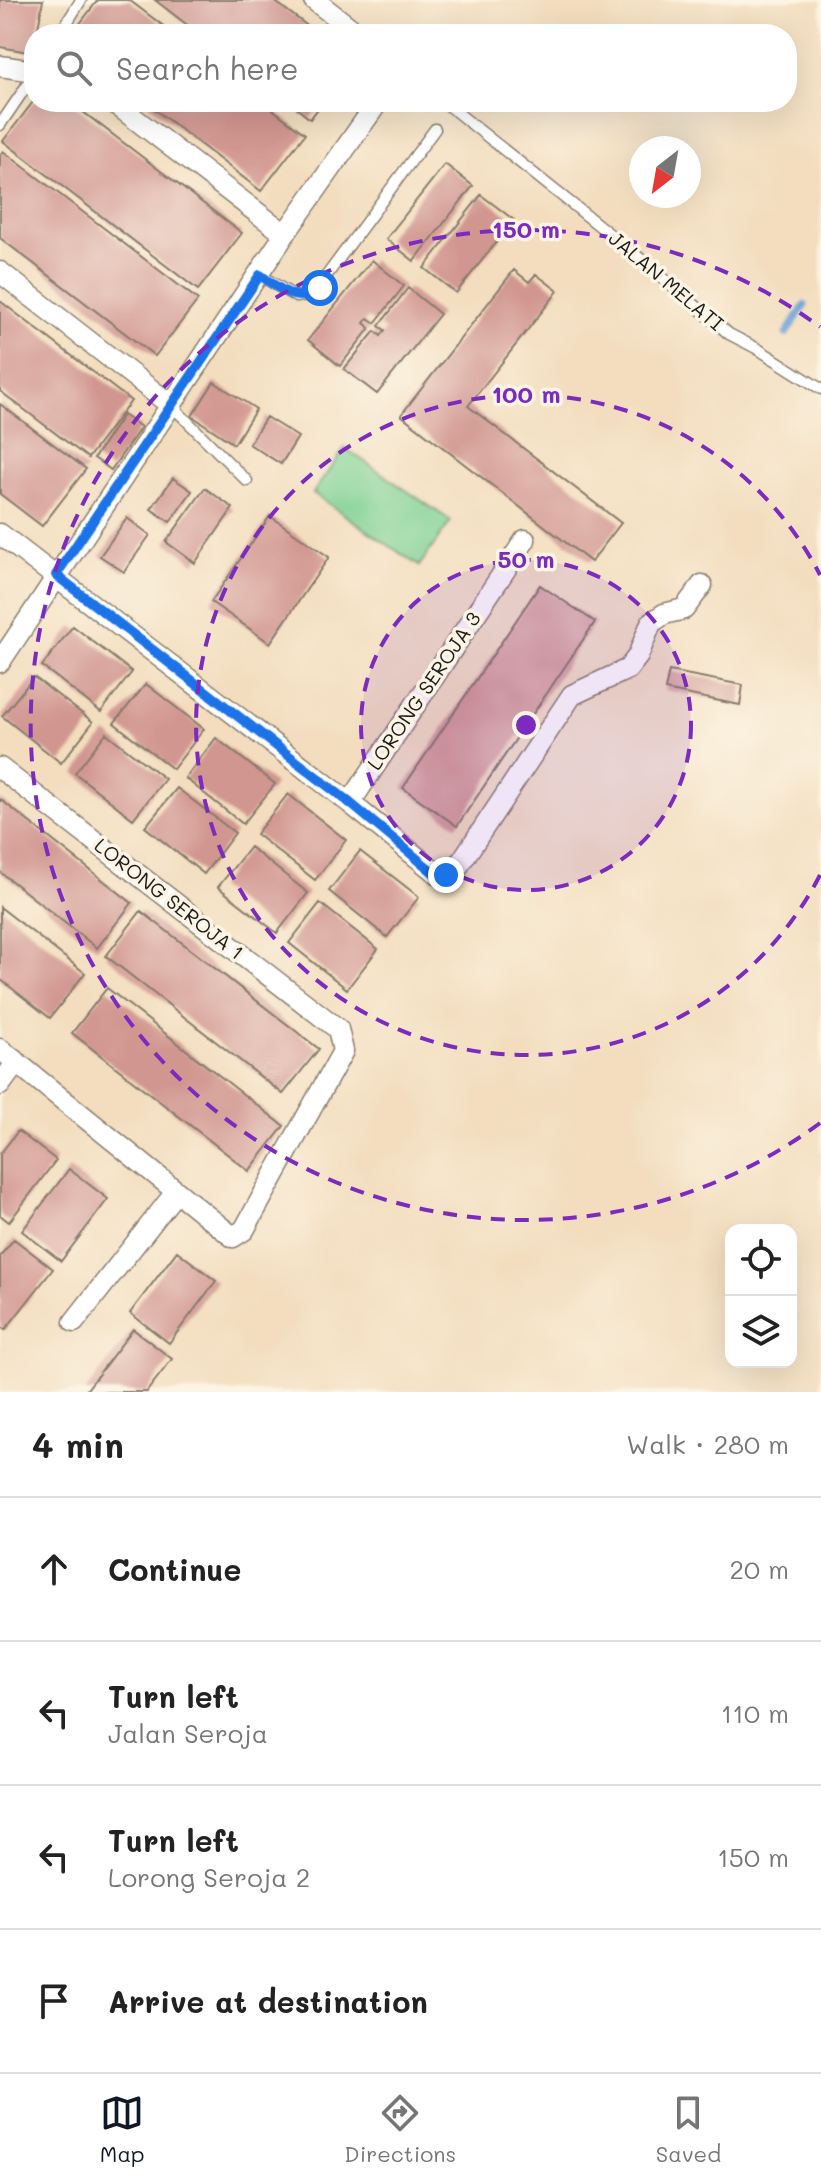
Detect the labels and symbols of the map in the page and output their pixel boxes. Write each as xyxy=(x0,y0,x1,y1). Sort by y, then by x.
north arrow xyxy=(629,136,701,208)
text: 150 m xyxy=(492,213,560,244)
street label: JALAN MELATI xyxy=(604,225,730,336)
route start xyxy=(302,270,338,306)
text: 100 m xyxy=(491,378,561,409)
text: 50 m xyxy=(497,543,555,574)
street label: LORONG SEROJA 3 xyxy=(361,606,486,775)
centre of rings xyxy=(512,711,540,739)
street label: LORONG SEROJA 1 xyxy=(90,832,250,965)
route end xyxy=(428,857,464,893)

